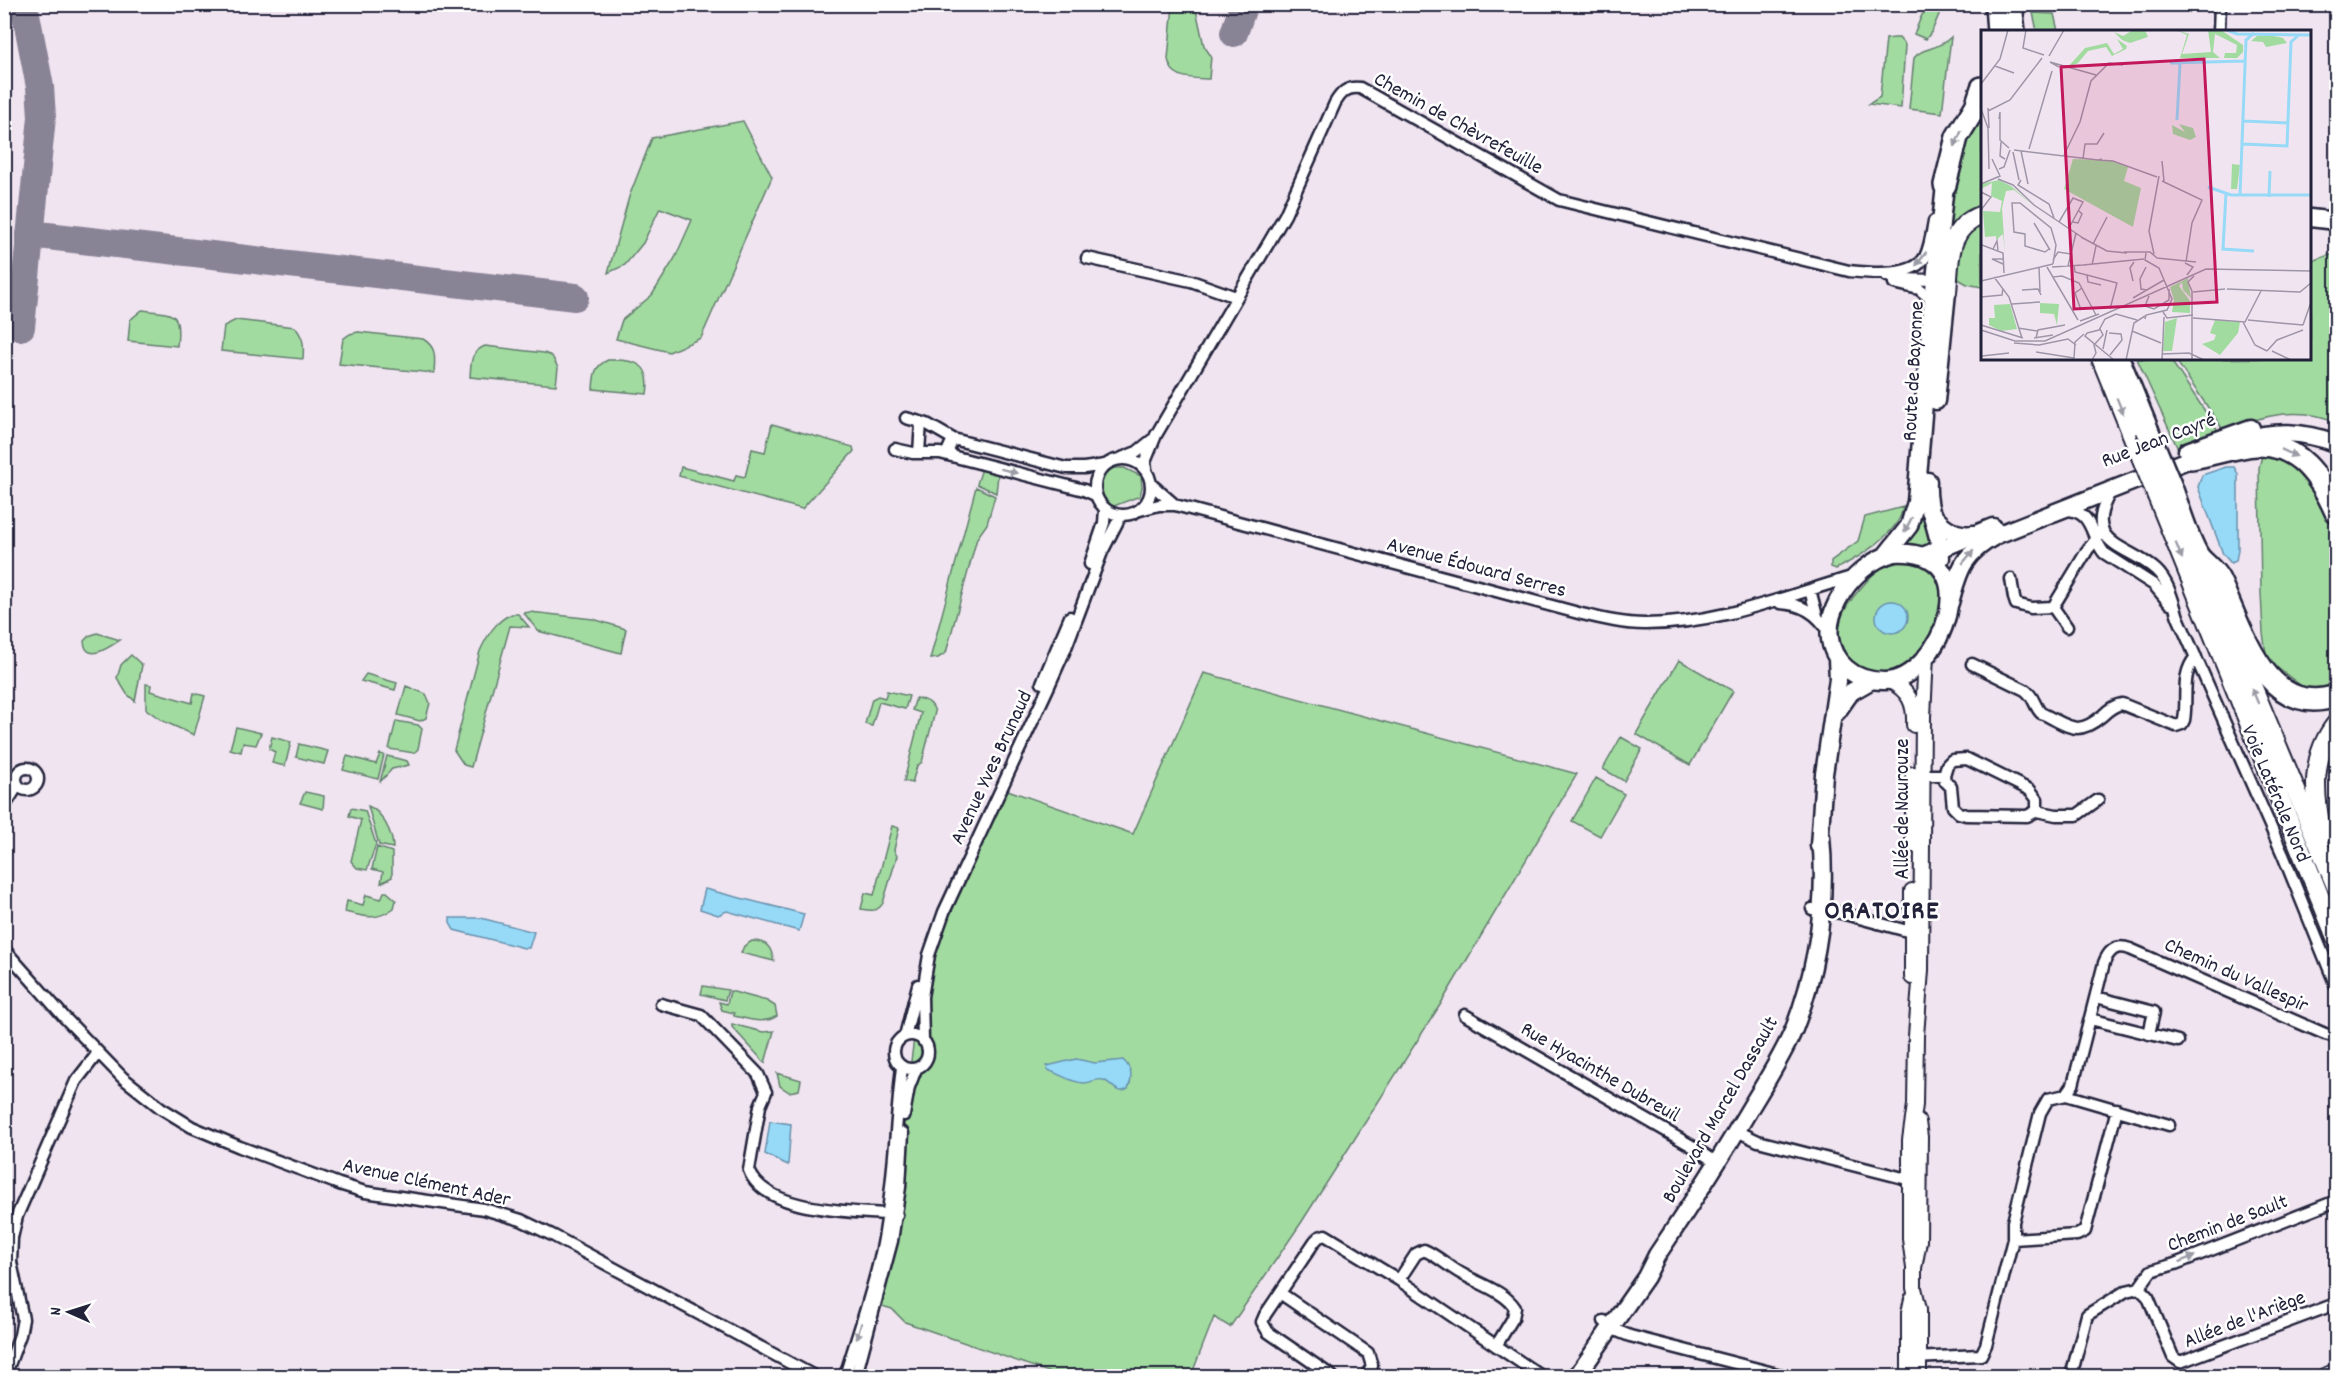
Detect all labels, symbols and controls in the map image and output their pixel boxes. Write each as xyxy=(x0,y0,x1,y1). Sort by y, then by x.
inset map xyxy=(1981,30,2311,360)
street label: Chemin de Chèvrefeuille xyxy=(1367,66,1548,184)
one-way arrow xyxy=(1953,130,1963,148)
one-way arrow xyxy=(1915,251,1927,267)
street label: Route de Bayonne xyxy=(1896,300,1934,442)
one-way arrow xyxy=(2116,397,2125,415)
street label: Rue Jean Cayré xyxy=(2098,406,2221,477)
one-way arrow xyxy=(2280,447,2298,457)
one-way arrow xyxy=(1000,466,1018,476)
one-way arrow xyxy=(1903,517,1913,534)
street label: Avenue Édouard Serres xyxy=(1383,531,1569,607)
one-way arrow xyxy=(2174,542,2184,560)
one-way arrow xyxy=(1961,550,1974,565)
street label: Avenue Yves Brunaud xyxy=(944,686,1042,850)
one-way arrow xyxy=(2250,687,2260,705)
street label: Voie Latérale Nord xyxy=(2232,721,2317,868)
street label: Allée de Naurouze xyxy=(1889,738,1919,880)
district label: ORATOIRE xyxy=(1824,893,1940,932)
street label: Chemin du Vallespir xyxy=(2159,931,2313,1022)
street label: Boulevard Marcel Dassault xyxy=(1656,1011,1787,1209)
street label: Rue Hyacinthe Dubreuil xyxy=(1514,1016,1685,1132)
street label: Avenue Clément Ader xyxy=(340,1151,513,1216)
street label: Chemin de Sault xyxy=(2163,1188,2293,1262)
one-way arrow xyxy=(2178,1254,2196,1264)
north arrow xyxy=(39,1282,99,1342)
street label: Allée de l'Ariège xyxy=(2180,1284,2310,1358)
text: N xyxy=(45,1307,68,1316)
one-way arrow xyxy=(854,1322,863,1340)

